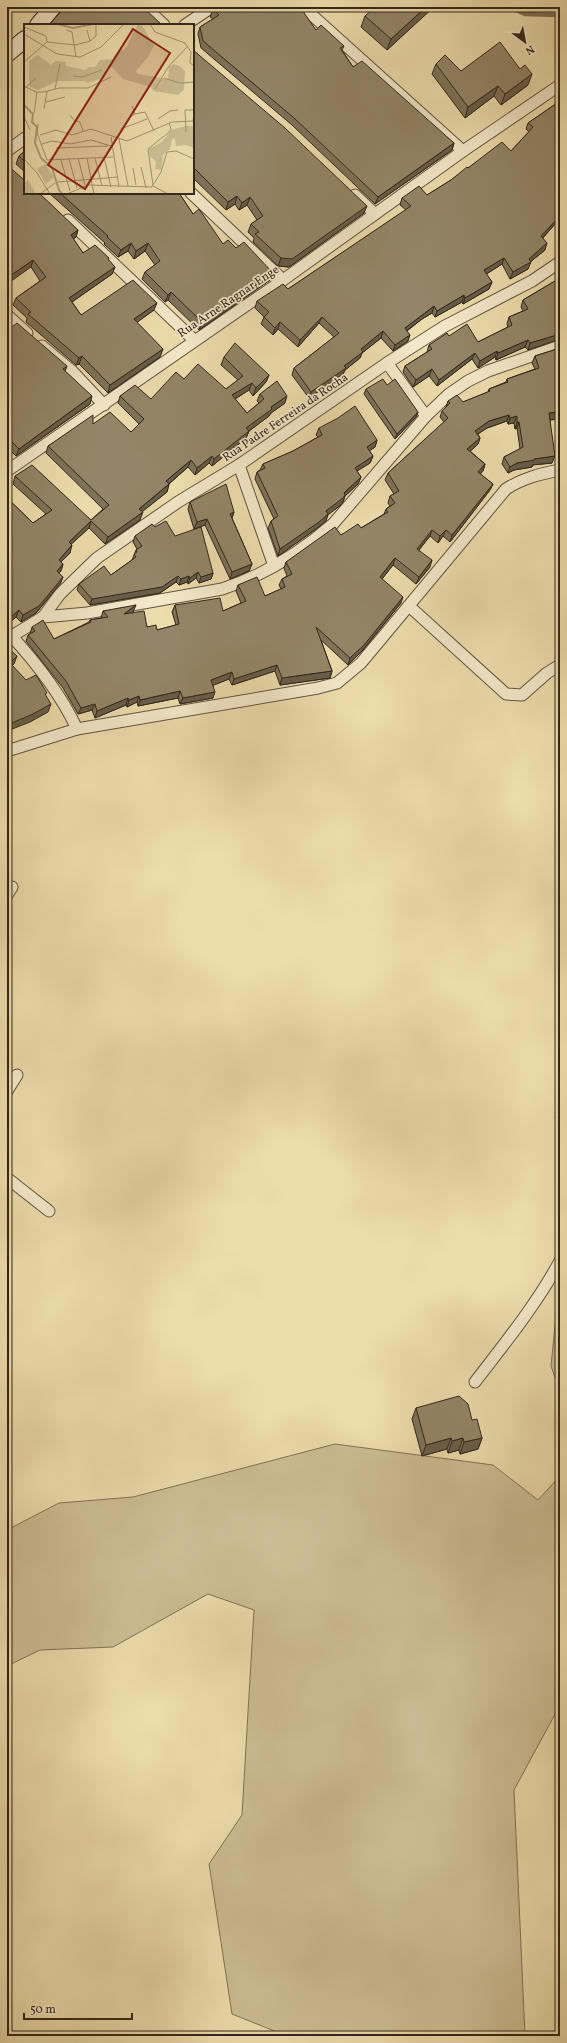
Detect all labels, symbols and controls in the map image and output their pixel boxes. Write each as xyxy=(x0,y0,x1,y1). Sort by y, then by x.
north arrow xyxy=(505,22,545,62)
inset map xyxy=(24,24,194,194)
text: N xyxy=(522,41,537,58)
street label: Rua Arne Ragnar Enge xyxy=(175,262,283,342)
street label: Rua Padre Ferreira da Rocha xyxy=(220,370,352,466)
scale bar xyxy=(24,1995,132,2021)
text: 50 m xyxy=(30,2002,56,2018)

